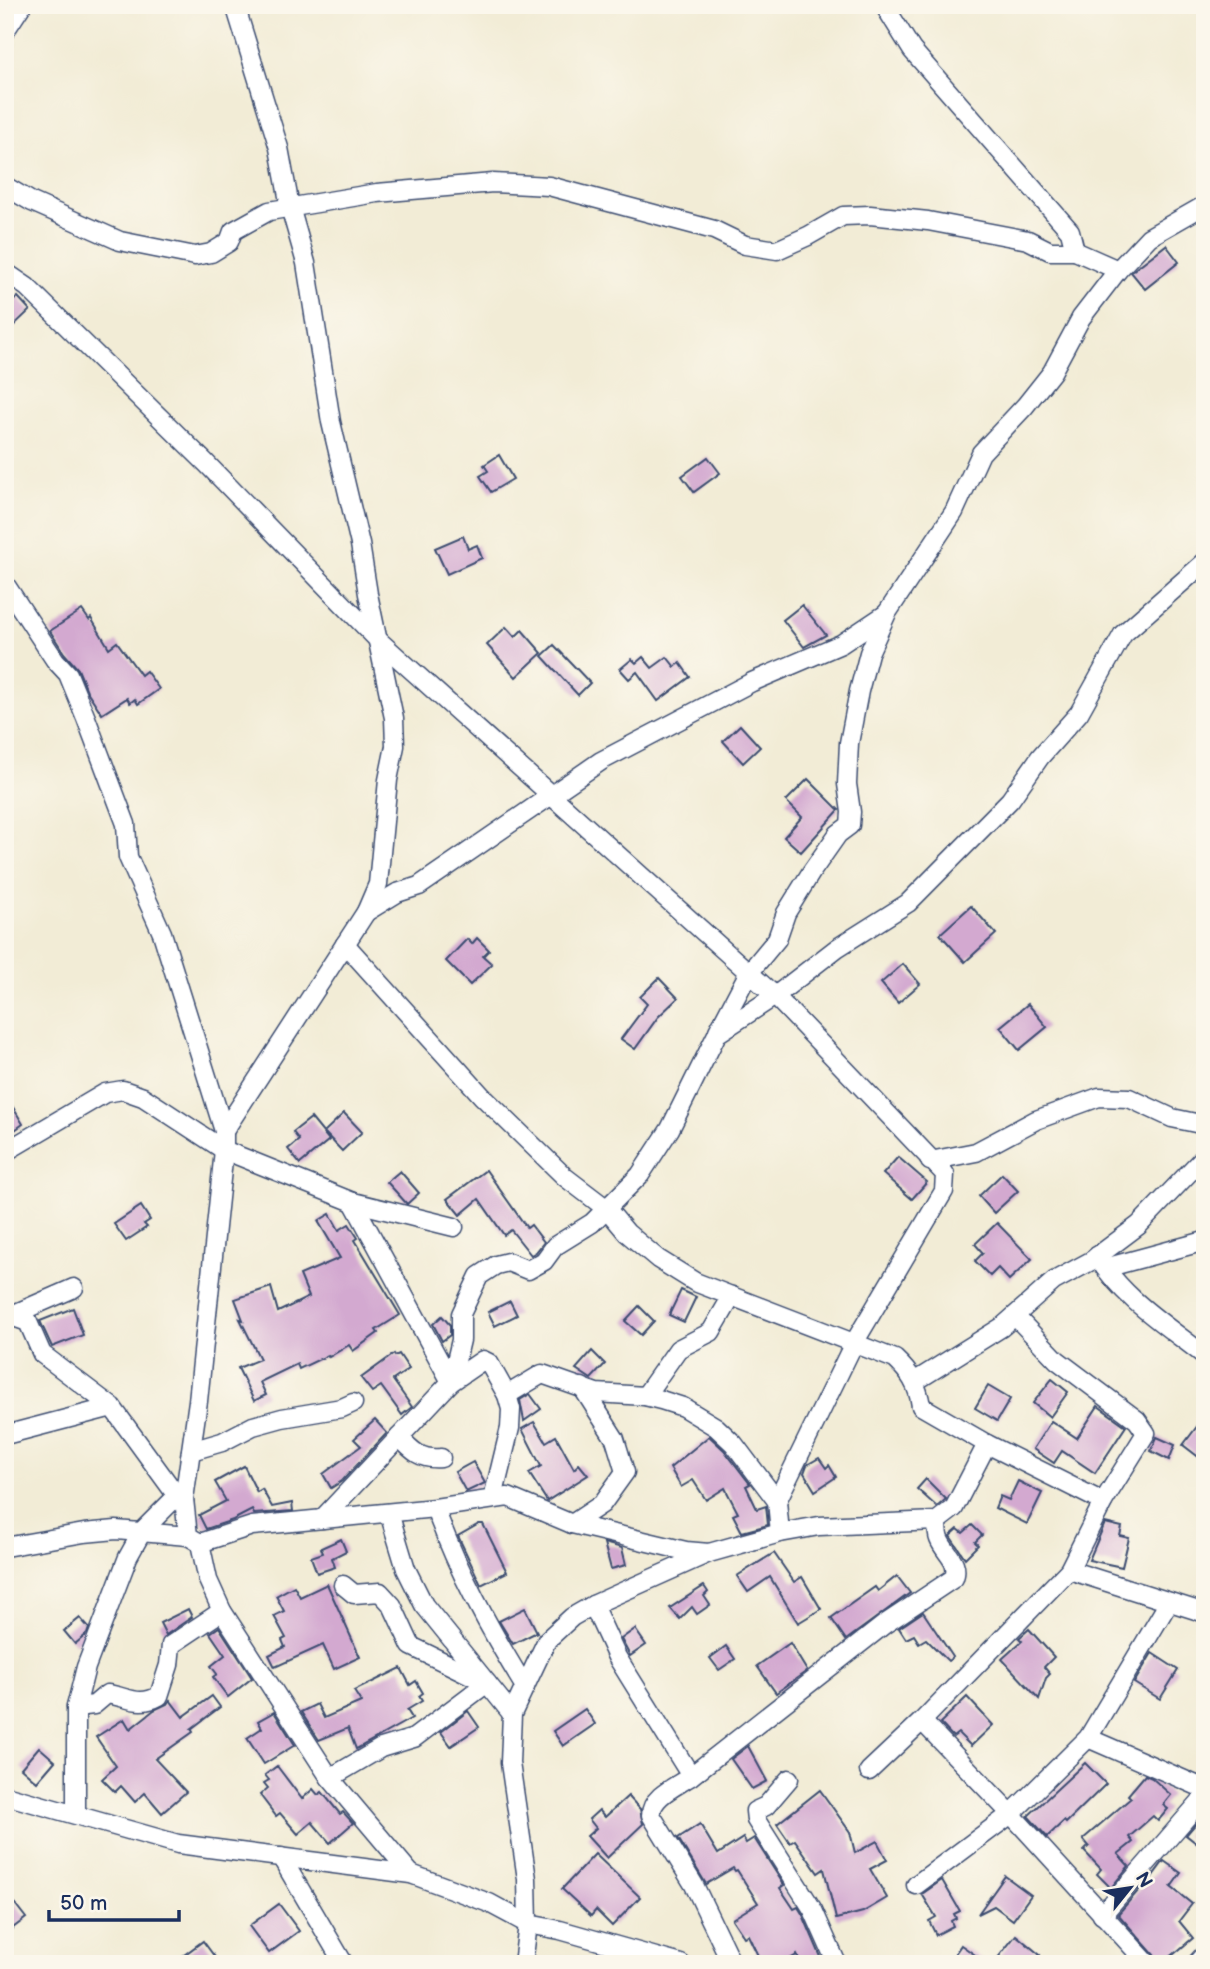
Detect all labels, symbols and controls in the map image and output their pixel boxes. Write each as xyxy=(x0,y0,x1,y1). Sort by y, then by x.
north arrow xyxy=(1094,1854,1164,1924)
text: N xyxy=(1130,1868,1157,1892)
scale bar xyxy=(49,1878,178,1922)
text: 50 m xyxy=(60,1891,107,1916)

